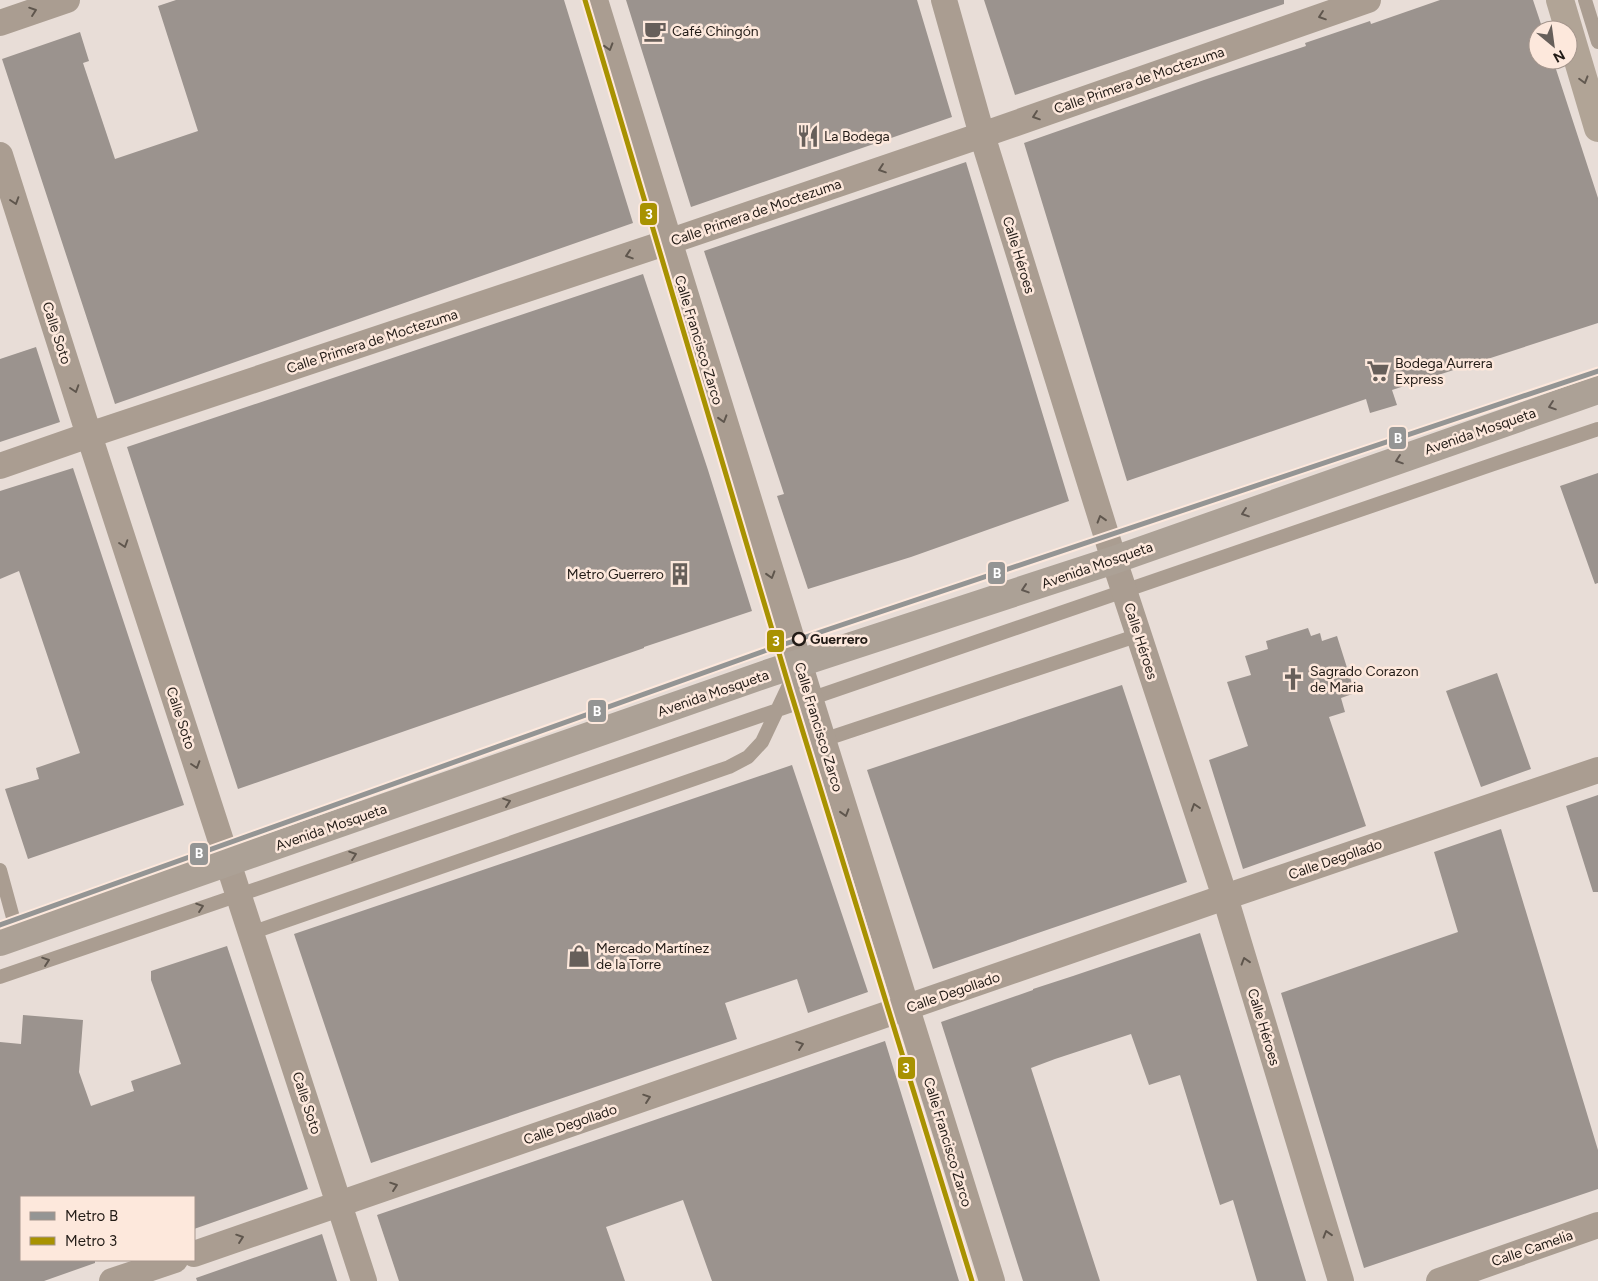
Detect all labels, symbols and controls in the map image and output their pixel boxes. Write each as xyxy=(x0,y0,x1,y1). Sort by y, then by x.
one-way arrow xyxy=(29,7,37,17)
one-way arrow xyxy=(1318,10,1326,20)
cafe icon: Café Chingón xyxy=(642,18,668,44)
north arrow xyxy=(1528,20,1578,70)
place label: Café Chingón xyxy=(672,23,759,40)
one-way arrow xyxy=(603,42,613,50)
street label: Calle Primera de Moctezuma xyxy=(1052,43,1227,118)
text: N xyxy=(1550,46,1568,66)
one-way arrow xyxy=(1578,76,1589,85)
one-way arrow xyxy=(1032,110,1041,120)
restaurant icon: La Bodega xyxy=(795,123,821,149)
place label: La Bodega xyxy=(824,128,890,145)
one-way arrow xyxy=(879,163,887,173)
street label: Calle Primera de Moctezuma xyxy=(669,175,844,250)
one-way arrow xyxy=(9,197,19,205)
line badge: 3 xyxy=(639,202,658,226)
text: 3 xyxy=(645,206,653,223)
street label: Calle Héroes xyxy=(999,215,1038,296)
one-way arrow xyxy=(626,249,634,259)
street label: Calle Francisco Zarco xyxy=(671,273,726,407)
street label: Calle Soto xyxy=(38,300,75,366)
street label: Calle Primera de Moctezuma xyxy=(284,306,460,377)
place label: Bodega Aurrera Express xyxy=(1395,355,1493,388)
supermarket icon: Bodega Aurrera Express xyxy=(1365,358,1391,384)
one-way arrow xyxy=(69,385,79,393)
one-way arrow xyxy=(1548,400,1557,410)
street label: Avenida Mosqueta xyxy=(1422,404,1538,458)
one-way arrow xyxy=(718,415,728,423)
line badge: B xyxy=(1388,426,1407,450)
text: B xyxy=(1394,430,1403,447)
one-way arrow xyxy=(1395,454,1403,464)
one-way arrow xyxy=(1242,507,1250,517)
one-way arrow xyxy=(1097,515,1107,524)
street label: Avenida Mosqueta xyxy=(1039,538,1155,592)
one-way arrow xyxy=(119,539,129,548)
building icon: Metro Guerrero xyxy=(667,561,693,587)
line badge: B xyxy=(987,561,1006,585)
text: B xyxy=(993,565,1002,582)
place label: Metro Guerrero xyxy=(567,566,664,583)
one-way arrow xyxy=(766,570,776,578)
one-way arrow xyxy=(1022,583,1030,593)
street label: Calle Héroes xyxy=(1120,601,1161,682)
line badge: 3 xyxy=(766,629,785,653)
place label: Guerrero xyxy=(810,631,868,648)
marker: Guerrero xyxy=(792,632,806,646)
text: 3 xyxy=(772,633,780,650)
street label: Calle Francisco Zarco xyxy=(791,660,846,794)
place label: Sagrado Corazon de Maria xyxy=(1310,663,1419,696)
street label: Avenida Mosqueta xyxy=(655,666,771,720)
church icon: Sagrado Corazon de Maria xyxy=(1280,666,1306,692)
street label: Calle Soto xyxy=(162,685,199,751)
line badge: B xyxy=(587,699,607,723)
text: B xyxy=(593,703,602,720)
one-way arrow xyxy=(191,761,201,769)
one-way arrow xyxy=(502,798,511,808)
street label: Avenida Mosqueta xyxy=(273,800,389,854)
one-way arrow xyxy=(1191,803,1201,811)
one-way arrow xyxy=(840,809,850,817)
street label: Calle Degollado xyxy=(1286,836,1384,883)
line badge: B xyxy=(189,842,209,866)
text: B xyxy=(195,845,204,862)
one-way arrow xyxy=(348,850,357,860)
one-way arrow xyxy=(195,903,203,913)
place label: Mercado Martínez de la Torre xyxy=(596,940,709,973)
shop icon: Mercado Martínez de la Torre xyxy=(566,943,592,969)
one-way arrow xyxy=(41,957,50,967)
one-way arrow xyxy=(1240,958,1250,966)
street label: Calle Degollado xyxy=(904,969,1002,1016)
street label: Calle Héroes xyxy=(1244,987,1283,1068)
one-way arrow xyxy=(795,1041,804,1051)
line badge: 3 xyxy=(897,1056,916,1080)
text: 3 xyxy=(902,1060,910,1077)
street label: Calle Soto xyxy=(288,1070,325,1136)
street label: Calle Francisco Zarco xyxy=(920,1075,975,1209)
one-way arrow xyxy=(642,1094,650,1104)
street label: Calle Degollado xyxy=(521,1101,619,1148)
one-way arrow xyxy=(389,1181,398,1191)
legend xyxy=(20,1196,195,1261)
text: Metro B xyxy=(65,1207,118,1225)
street label: Calle Camelia xyxy=(1489,1227,1575,1270)
one-way arrow xyxy=(1322,1231,1332,1239)
text: Metro 3 xyxy=(65,1232,117,1250)
one-way arrow xyxy=(235,1234,244,1244)

